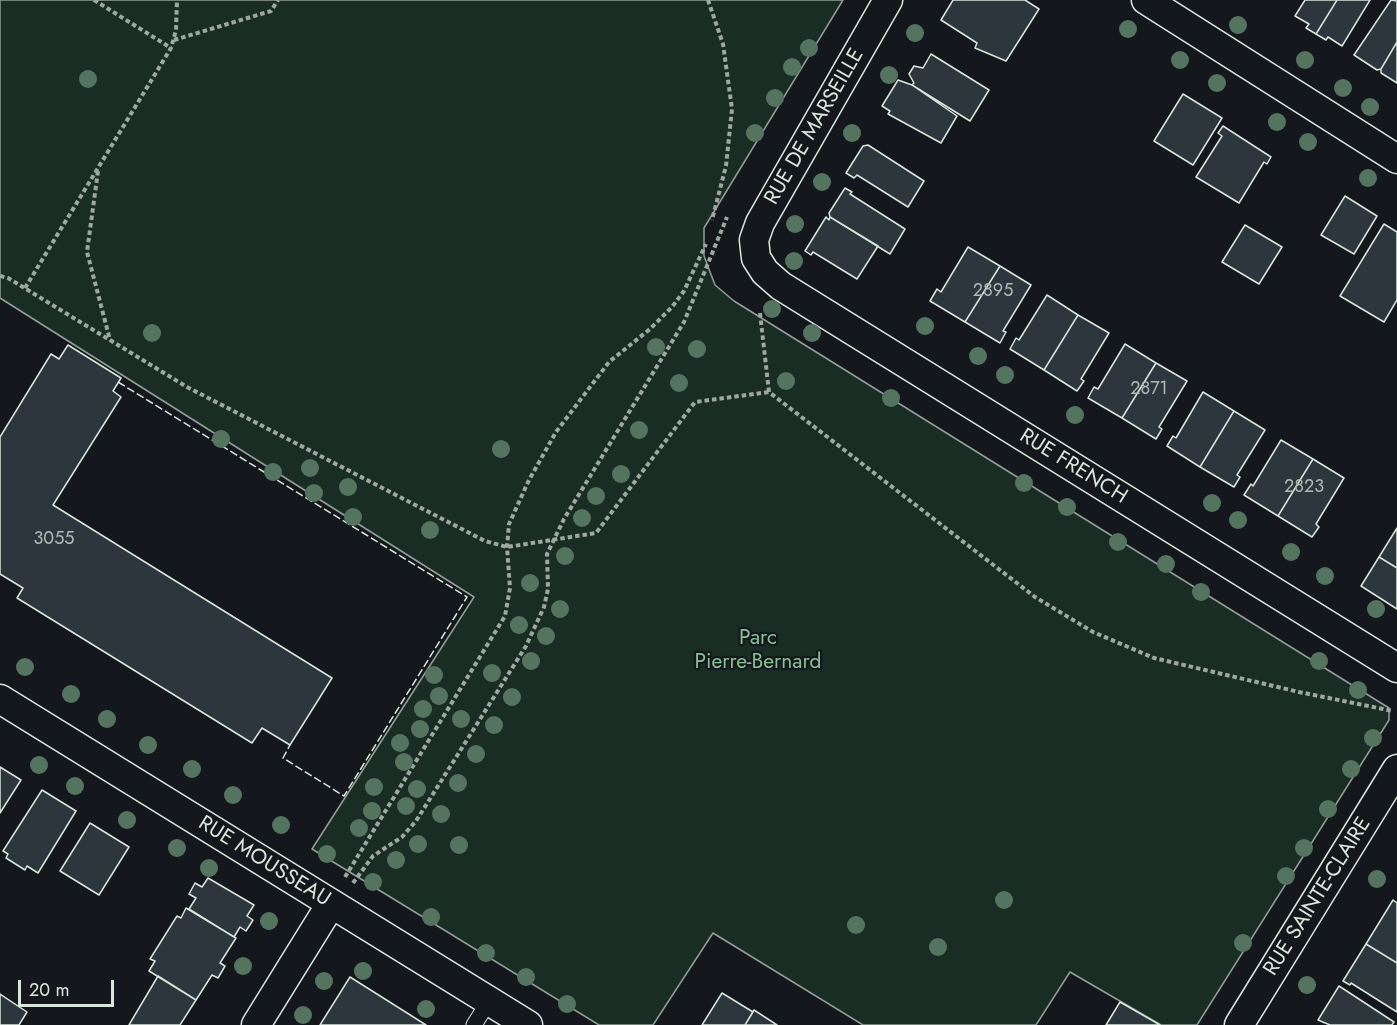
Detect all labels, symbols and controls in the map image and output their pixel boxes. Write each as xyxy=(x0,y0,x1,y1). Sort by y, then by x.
street label: RUE DE MARSEILLE xyxy=(760,44,870,210)
house number: 2895 xyxy=(973,281,1013,303)
house number: 2871 xyxy=(1130,379,1168,401)
street label: RUE FRENCH xyxy=(1014,424,1132,510)
house number: 2823 xyxy=(1284,477,1324,499)
house number: 3055 xyxy=(34,529,74,551)
park label: Parc Pierre-Bernard xyxy=(694,626,822,676)
street label: RUE MOUSSEAU xyxy=(193,811,335,913)
street label: RUE SAINTE-CLAIRE xyxy=(1259,813,1377,981)
scale bar xyxy=(21,968,117,1006)
text: 20 m xyxy=(29,977,69,1003)

